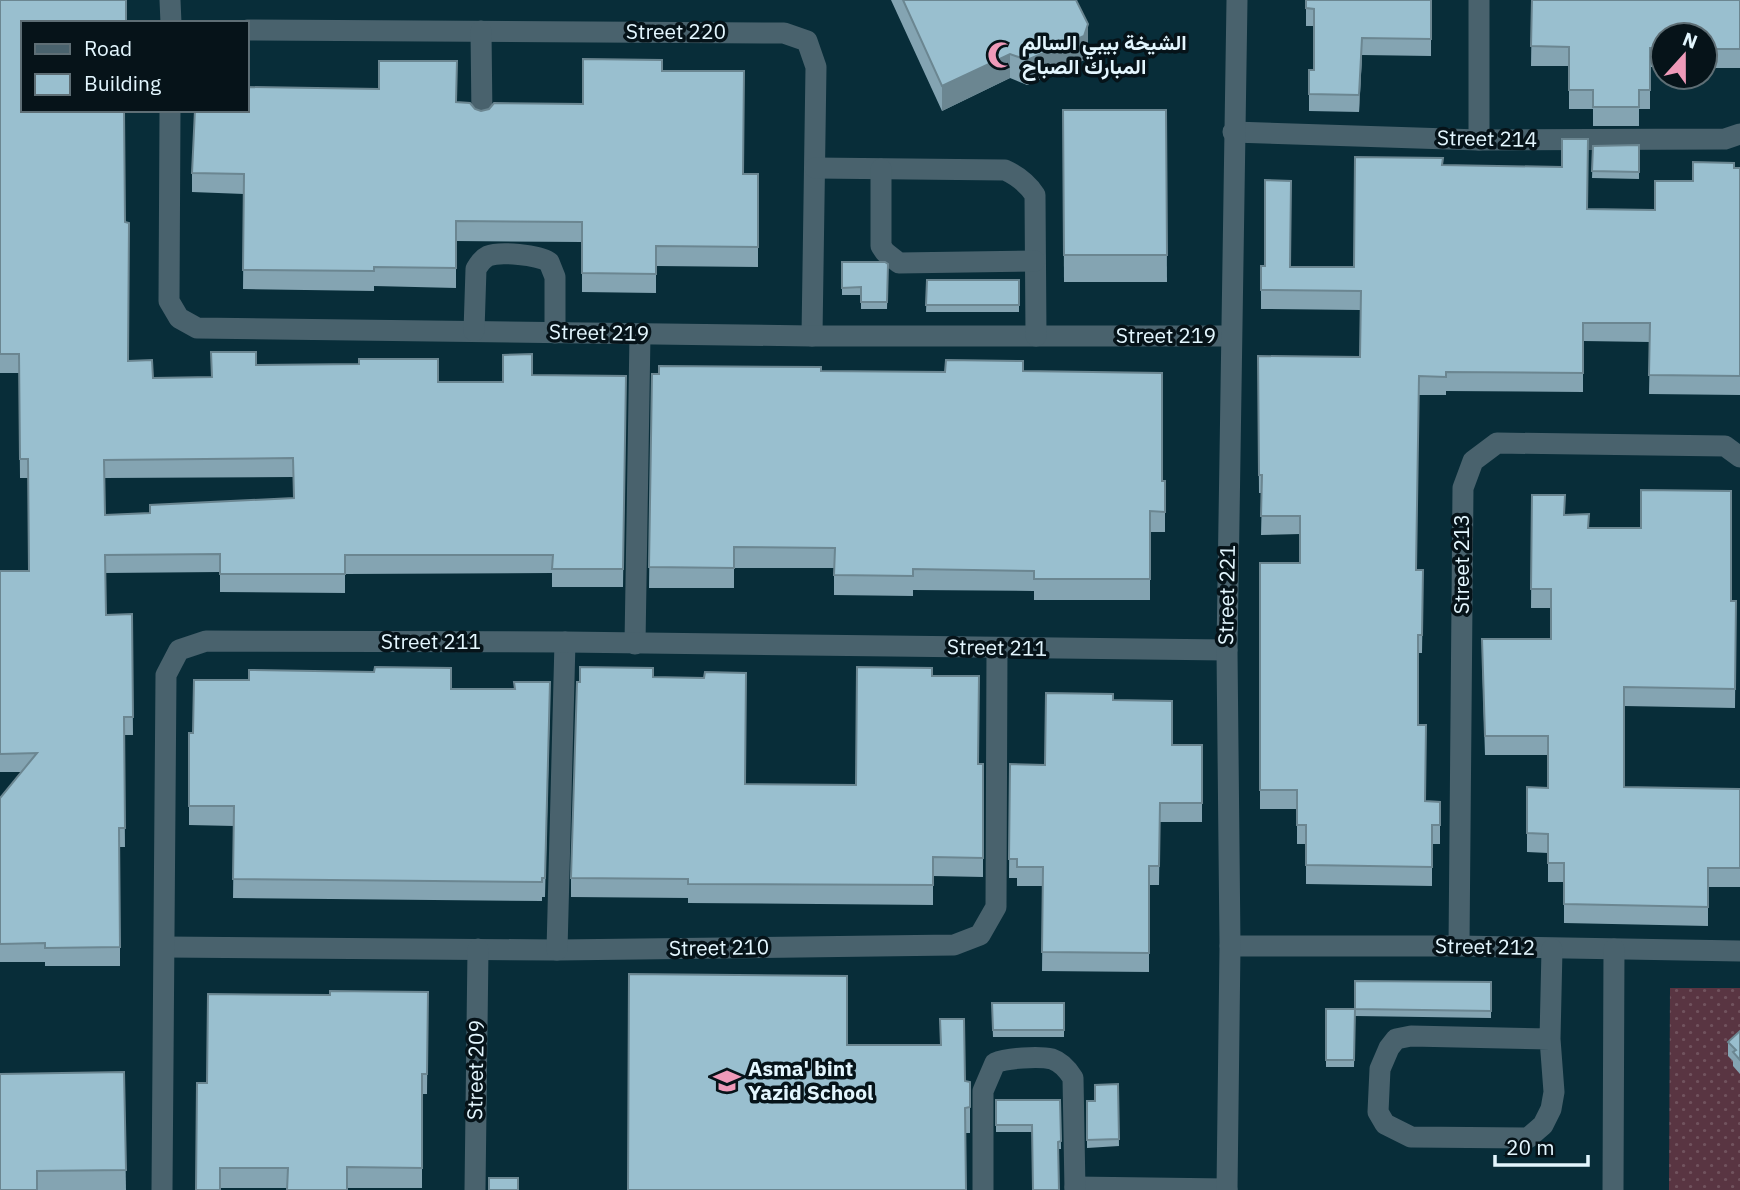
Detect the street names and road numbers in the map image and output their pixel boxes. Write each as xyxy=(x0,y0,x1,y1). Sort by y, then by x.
street label: Street 220 xyxy=(626,17,726,45)
street label: Street 214 xyxy=(1437,123,1537,153)
street label: Street 219 xyxy=(549,317,649,347)
street label: Street 219 xyxy=(1116,321,1216,349)
street label: Street 213 xyxy=(1447,514,1475,614)
street label: Street 221 xyxy=(1211,545,1241,645)
street label: Street 211 xyxy=(381,627,481,655)
street label: Street 211 xyxy=(947,632,1047,662)
street label: Street 212 xyxy=(1435,931,1535,961)
street label: Street 210 xyxy=(669,932,769,962)
street label: Street 209 xyxy=(460,1020,490,1120)

